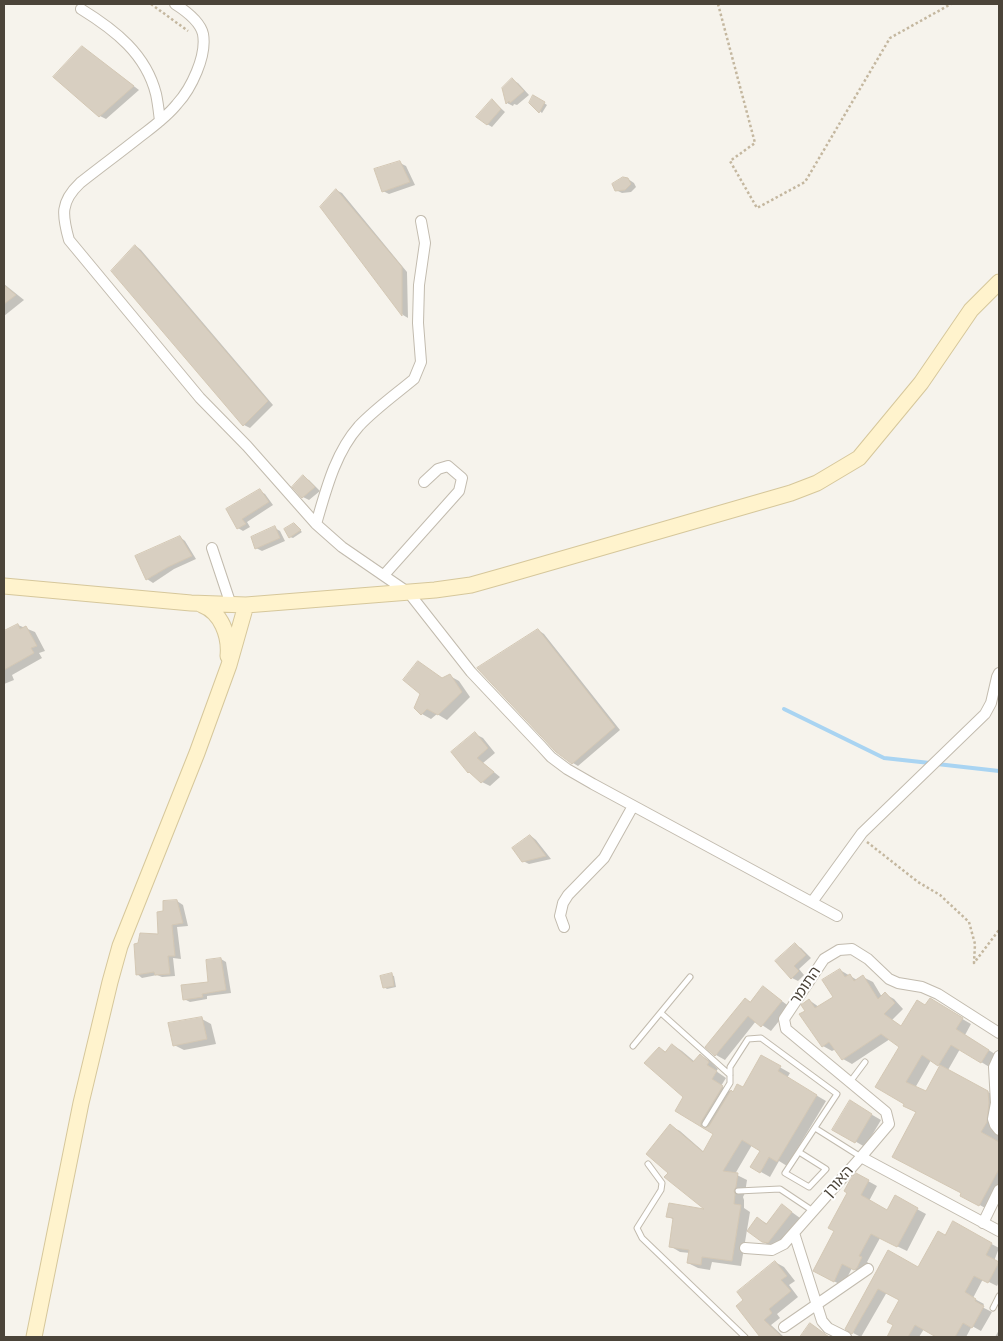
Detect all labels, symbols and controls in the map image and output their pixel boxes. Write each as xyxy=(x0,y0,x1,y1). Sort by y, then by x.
street label: התומר xyxy=(787,964,825,1008)
street label: האורן xyxy=(820,1163,858,1201)

